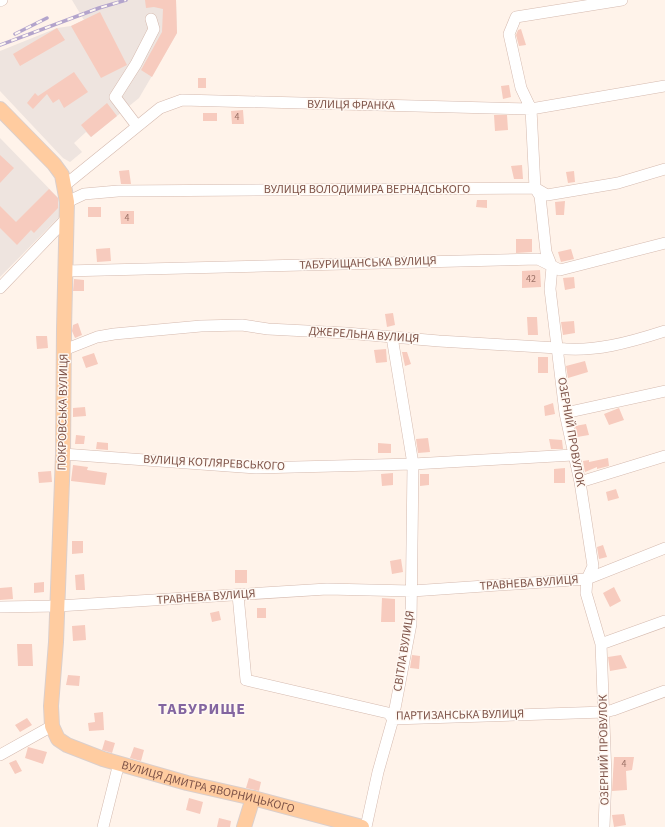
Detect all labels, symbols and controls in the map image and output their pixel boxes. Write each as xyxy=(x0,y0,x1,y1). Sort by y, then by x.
street label: ВУЛИЦЯ ФРАНКА xyxy=(307,96,396,114)
house number: 4 xyxy=(235,110,240,124)
street label: ВУЛИЦЯ ВОЛОДИМИРА ВЕРНАДСЬКОГО xyxy=(264,181,470,198)
house number: 4 xyxy=(125,211,130,225)
street label: ТАБУРИЩАНСЬКА ВУЛИЦЯ xyxy=(299,252,437,274)
house number: 42 xyxy=(526,272,536,286)
street label: ДЖЕРЕЛЬНА ВУЛИЦЯ xyxy=(308,323,420,347)
street label: ПОКРОВСЬКА ВУЛИЦЯ xyxy=(53,353,73,471)
street label: ОЗЕРНИЙ ПРОВУЛОК xyxy=(553,376,589,488)
street label: ВУЛИЦЯ КОТЛЯРЕВСЬКОГО xyxy=(143,451,285,475)
street label: ТРАВНЕВА ВУЛИЦЯ xyxy=(479,571,579,595)
street label: ТРАВНЕВА ВУЛИЦЯ xyxy=(156,585,256,609)
street label: СВІТЛА ВУЛИЦЯ xyxy=(389,609,419,693)
street label: ОЗЕРНИЙ ПРОВУЛОК xyxy=(595,694,613,805)
district label: ТАБУРИЩЕ xyxy=(158,698,246,720)
street label: ПАРТИЗАНСЬКА ВУЛИЦЯ xyxy=(396,705,524,725)
street label: ВУЛИЦЯ ДМИТРА ЯВОРНИЦЬКОГО xyxy=(119,756,297,817)
house number: 4 xyxy=(622,757,627,771)

